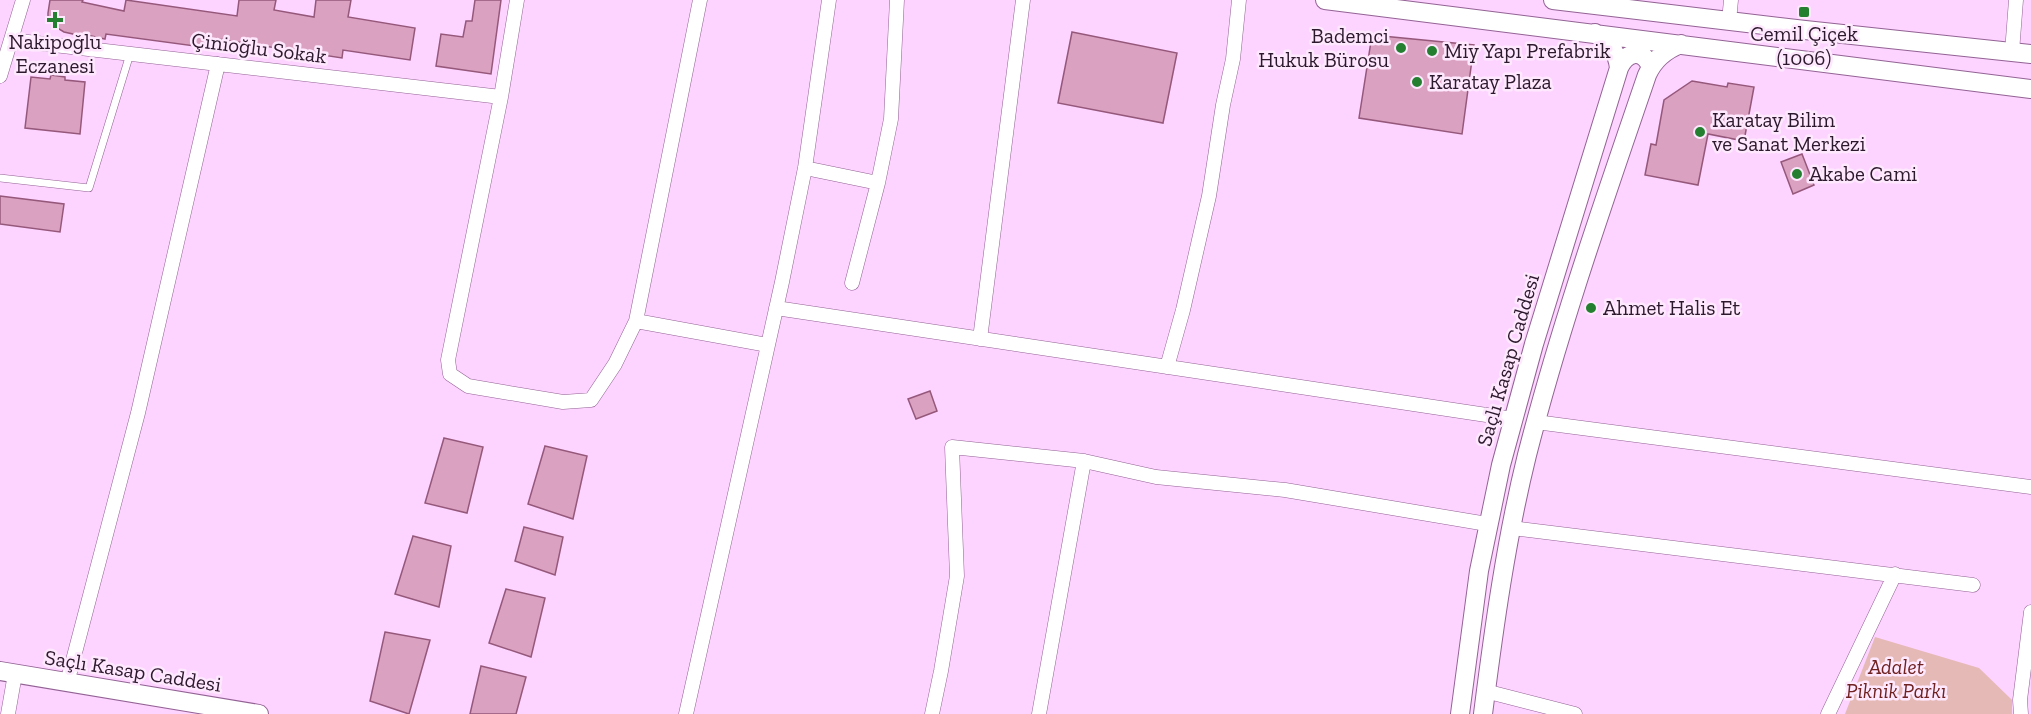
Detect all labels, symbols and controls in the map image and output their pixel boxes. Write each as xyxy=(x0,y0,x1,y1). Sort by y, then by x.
marker: Cemil Çiçek (1006) xyxy=(1797,5,1811,19)
marker: Nakipoğlu Eczanesi xyxy=(48,13,62,27)
place label: Cemil Çiçek (1006) xyxy=(1750,21,1858,70)
place label: Bademci Hukuk Bürosu xyxy=(1258,23,1389,72)
street label: Çinioğlu Sokak xyxy=(190,27,328,68)
place label: Nakipoğlu Eczanesi xyxy=(8,29,102,78)
place label: Miy Yapı Prefabrik xyxy=(1444,38,1611,63)
marker: Bademci Hukuk Bürosu xyxy=(1394,41,1408,55)
marker: Miy Yapı Prefabrik xyxy=(1425,44,1439,58)
place label: Karatay Plaza xyxy=(1429,69,1552,94)
marker: Karatay Plaza xyxy=(1410,75,1424,89)
place label: Karatay Bilim ve Sanat Merkezi xyxy=(1712,107,1866,156)
marker: Karatay Bilim ve Sanat Merkezi xyxy=(1693,125,1707,139)
place label: Akabe Cami xyxy=(1809,161,1917,186)
marker: Akabe Cami xyxy=(1790,167,1804,181)
street label: Saçlı Kasap Caddesi xyxy=(1471,271,1544,449)
place label: Ahmet Halis Et xyxy=(1603,295,1740,320)
marker: Ahmet Halis Et xyxy=(1584,301,1598,315)
street label: Saçlı Kasap Caddesi xyxy=(43,644,223,697)
park label: Adalet Piknik Parkı xyxy=(1846,654,1946,703)

